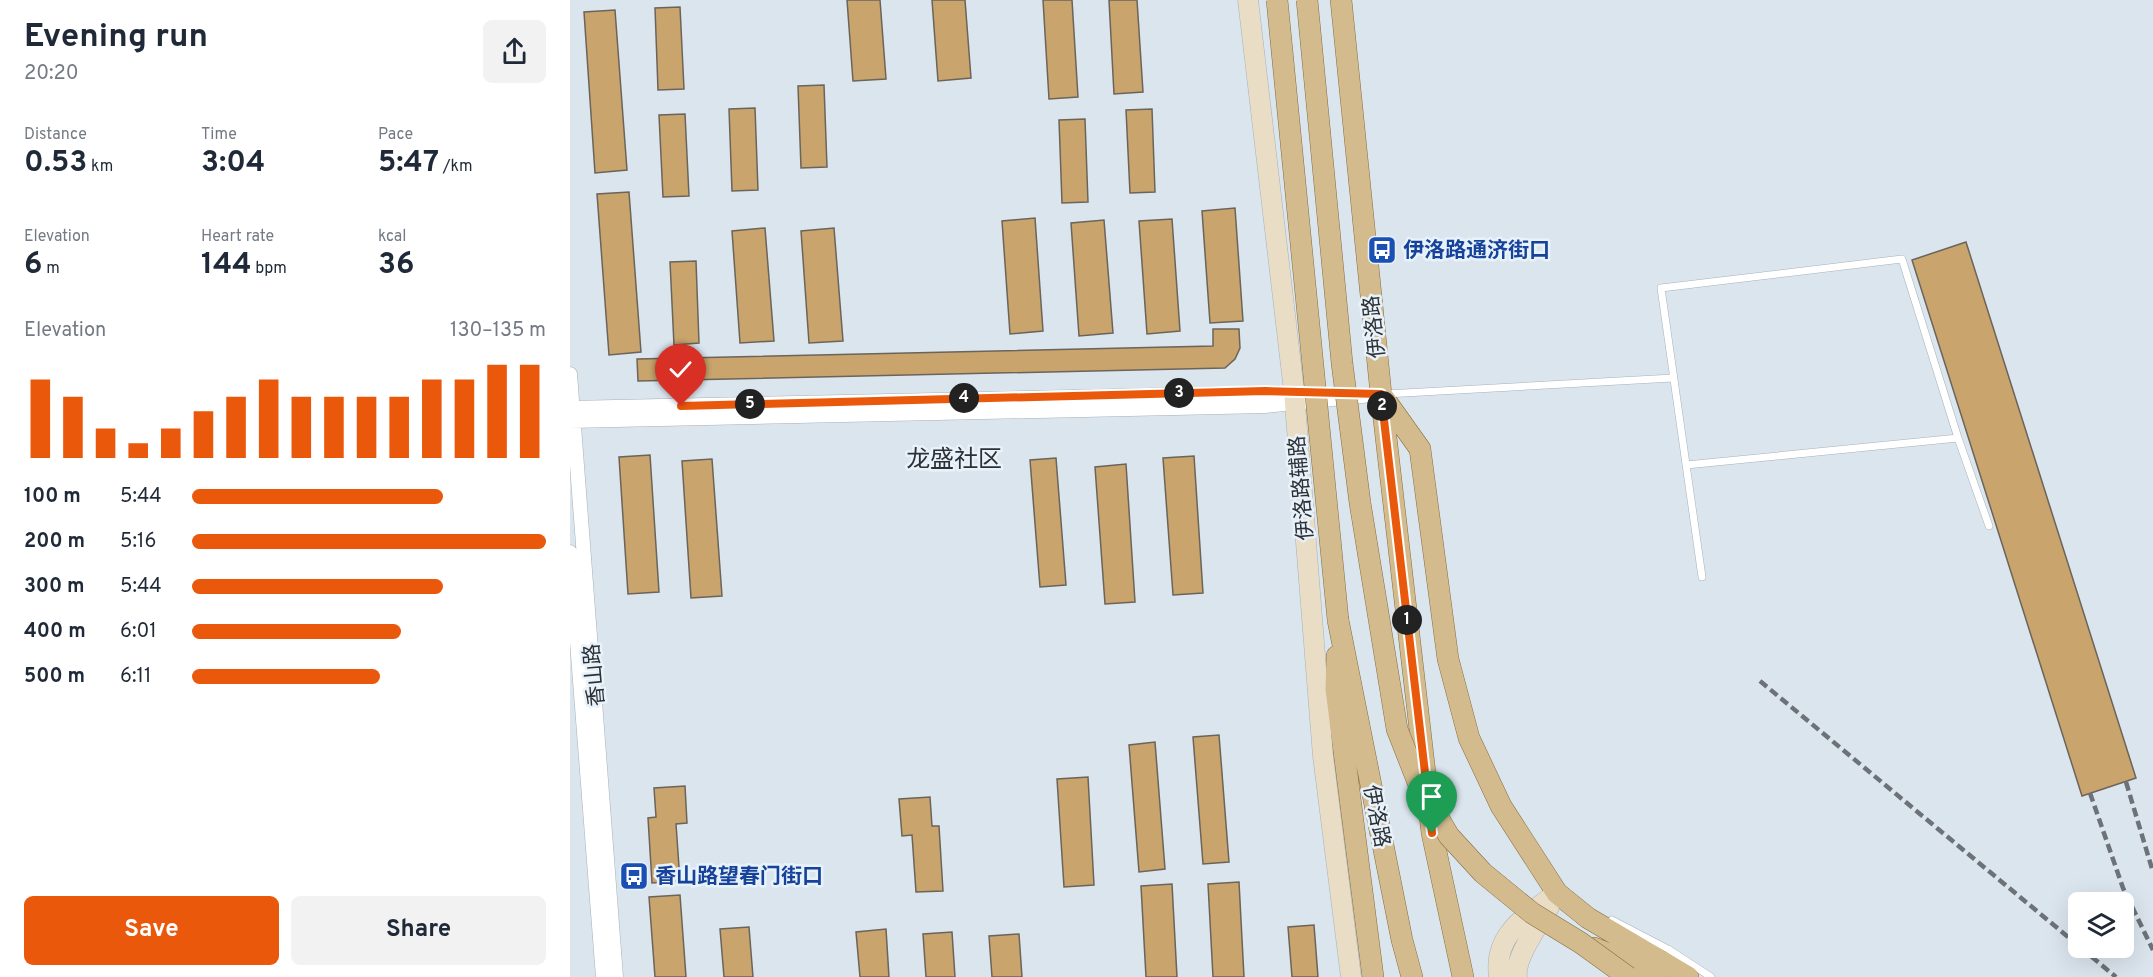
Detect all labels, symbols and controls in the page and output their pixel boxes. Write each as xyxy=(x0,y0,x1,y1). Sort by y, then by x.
text: Evening run xyxy=(24,17,208,59)
button: share xyxy=(483,20,546,83)
text: 20:20 xyxy=(24,61,79,87)
text: Distance xyxy=(24,125,87,145)
text: Time xyxy=(201,125,237,145)
text: Pace xyxy=(378,125,413,145)
text: 0.53 xyxy=(24,145,87,182)
text: 3:04 xyxy=(201,145,265,182)
text: 5:47 xyxy=(378,145,439,182)
text: km xyxy=(87,157,113,177)
text: /km xyxy=(439,157,473,177)
text: Elevation xyxy=(24,227,90,247)
text: Heart rate xyxy=(201,227,274,247)
text: kcal xyxy=(378,227,406,247)
bus stop icon: 伊洛路通济街口 xyxy=(1366,234,1398,266)
place label: 伊洛路通济街口 xyxy=(1403,238,1550,265)
text: 6 xyxy=(24,247,42,284)
text: 144 xyxy=(201,247,252,284)
text: 36 xyxy=(378,247,414,284)
text: m xyxy=(42,259,60,279)
text: bpm xyxy=(252,259,287,279)
street label: 伊洛路 xyxy=(1359,294,1392,360)
text: Elevation xyxy=(24,318,106,344)
text: 130–135 m xyxy=(450,318,546,344)
pin xyxy=(655,344,706,406)
icon: check xyxy=(664,353,697,386)
pin: 3 xyxy=(1164,378,1194,408)
pin: 4 xyxy=(949,383,979,413)
text: 3 xyxy=(1174,383,1184,403)
text: 4 xyxy=(959,388,969,408)
pin: 5 xyxy=(735,389,765,419)
pin: 2 xyxy=(1367,391,1397,421)
text: 5 xyxy=(745,394,755,414)
text: 2 xyxy=(1377,396,1387,416)
street label: 伊洛路辅路 xyxy=(1284,434,1321,541)
district label: 龙盛社区 xyxy=(906,446,1002,476)
text: 100 m xyxy=(24,484,81,510)
text: 5:44 xyxy=(120,484,162,510)
text: 200 m xyxy=(24,529,85,555)
text: 5:16 xyxy=(120,529,156,555)
text: 300 m xyxy=(24,574,85,600)
text: 5:44 xyxy=(120,574,162,600)
pin: 1 xyxy=(1392,605,1422,635)
text: 1 xyxy=(1404,610,1410,630)
text: 400 m xyxy=(24,619,86,645)
text: 6:01 xyxy=(120,619,157,645)
street label: 香山路 xyxy=(579,642,612,707)
text: 500 m xyxy=(24,664,85,690)
text: 6:11 xyxy=(120,664,151,690)
pin xyxy=(1406,771,1457,833)
icon: arrive xyxy=(1415,780,1448,813)
street label: 伊洛路 xyxy=(1356,783,1395,850)
bus stop icon: 香山路望春门街口 xyxy=(618,860,650,892)
place label: 香山路望春门街口 xyxy=(655,864,823,891)
map controls xyxy=(2068,892,2134,958)
button: layers xyxy=(2068,892,2134,958)
button: Save xyxy=(24,896,279,965)
button: Share xyxy=(291,896,546,965)

